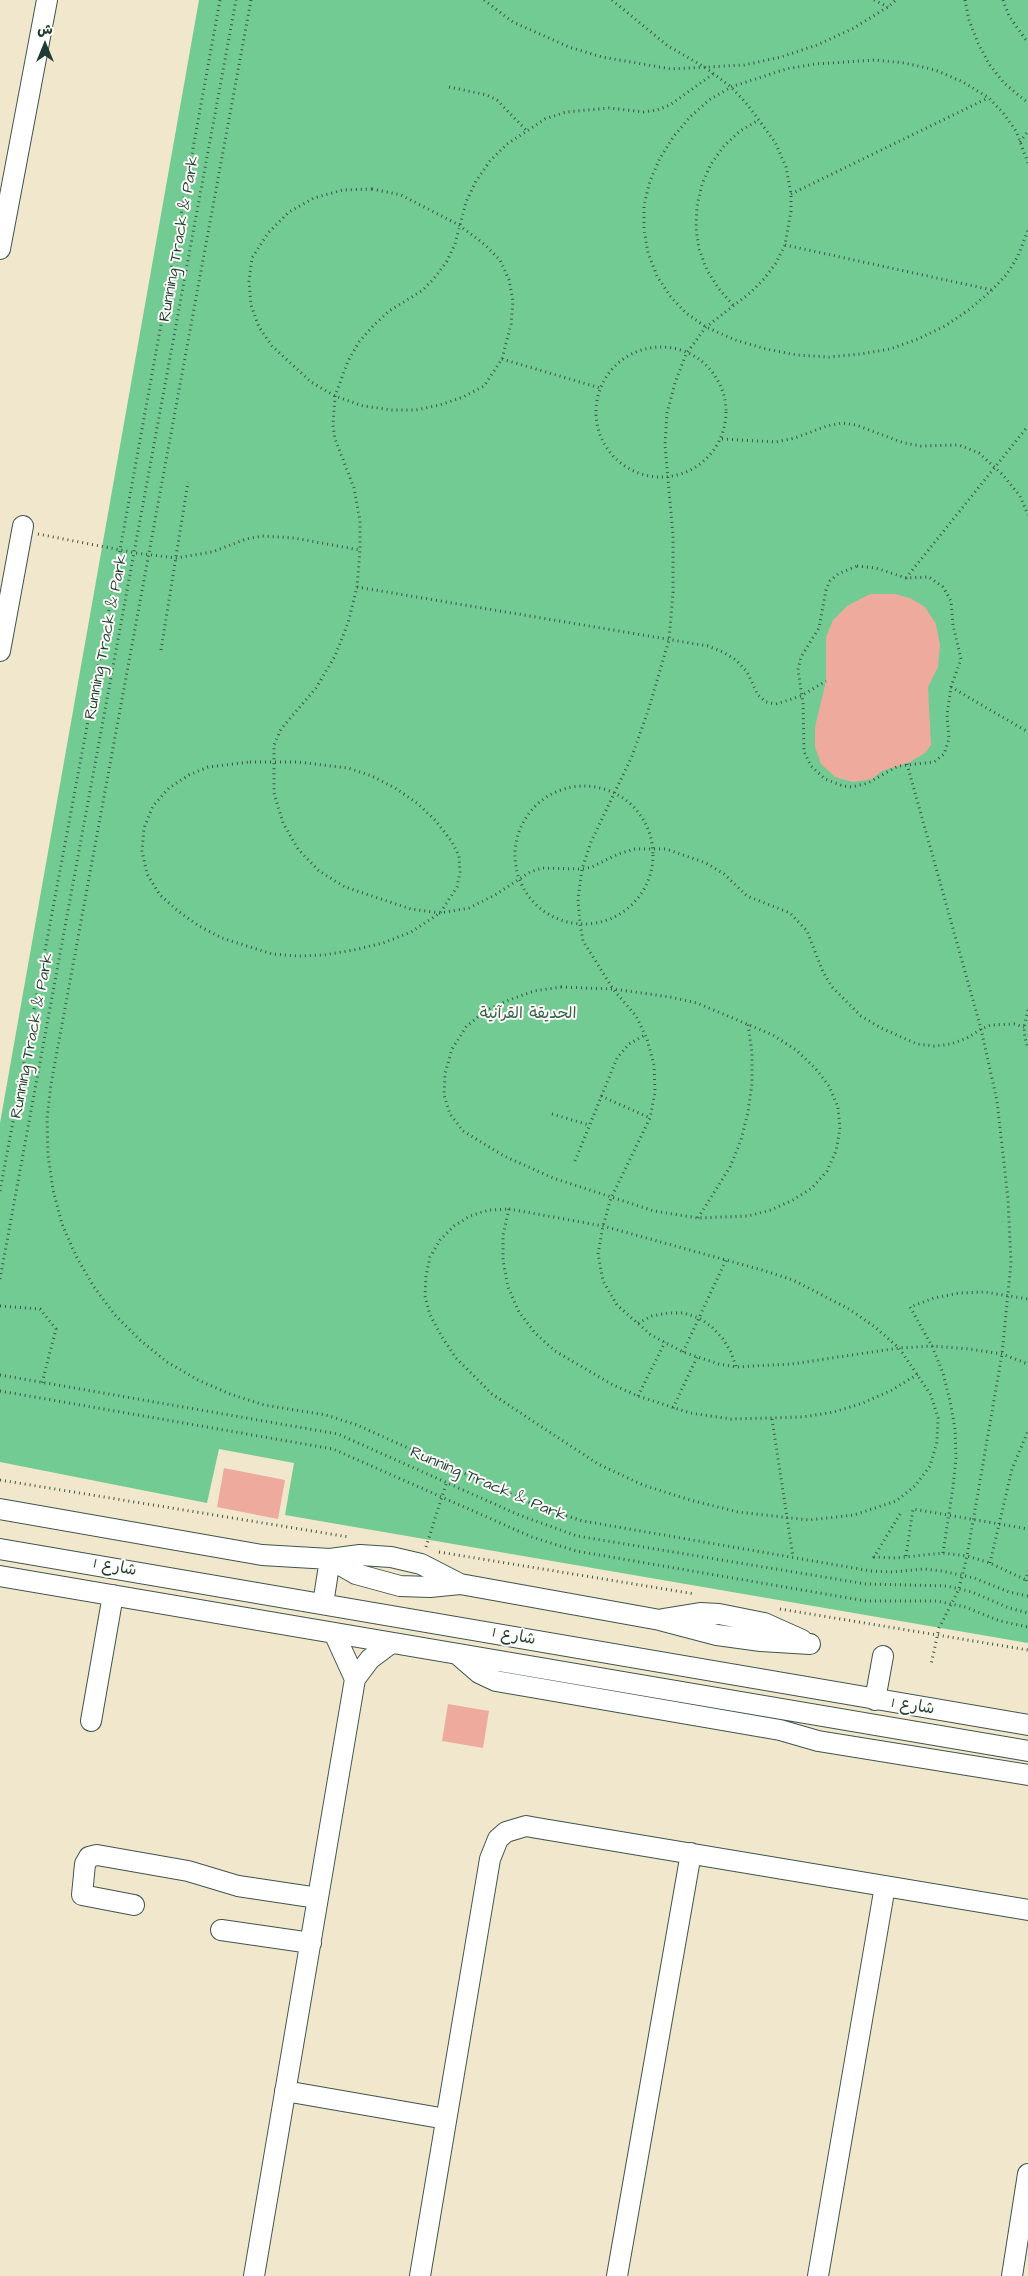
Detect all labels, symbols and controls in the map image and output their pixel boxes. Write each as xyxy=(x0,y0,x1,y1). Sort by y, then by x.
north arrow xyxy=(20,20,70,70)
text: ش xyxy=(37,20,53,40)
street label: Running Track & Park xyxy=(156,155,204,323)
street label: Running Track & Park xyxy=(82,553,132,721)
street label: Running Track & Park xyxy=(8,952,58,1120)
park label: الحديقة القرآنية xyxy=(480,1005,576,1025)
street label: Running Track & Park xyxy=(407,1443,569,1527)
street label: شارع 1 xyxy=(92,1555,138,1581)
street label: شارع 1 xyxy=(491,1624,537,1650)
street label: شارع 1 xyxy=(890,1694,936,1720)

